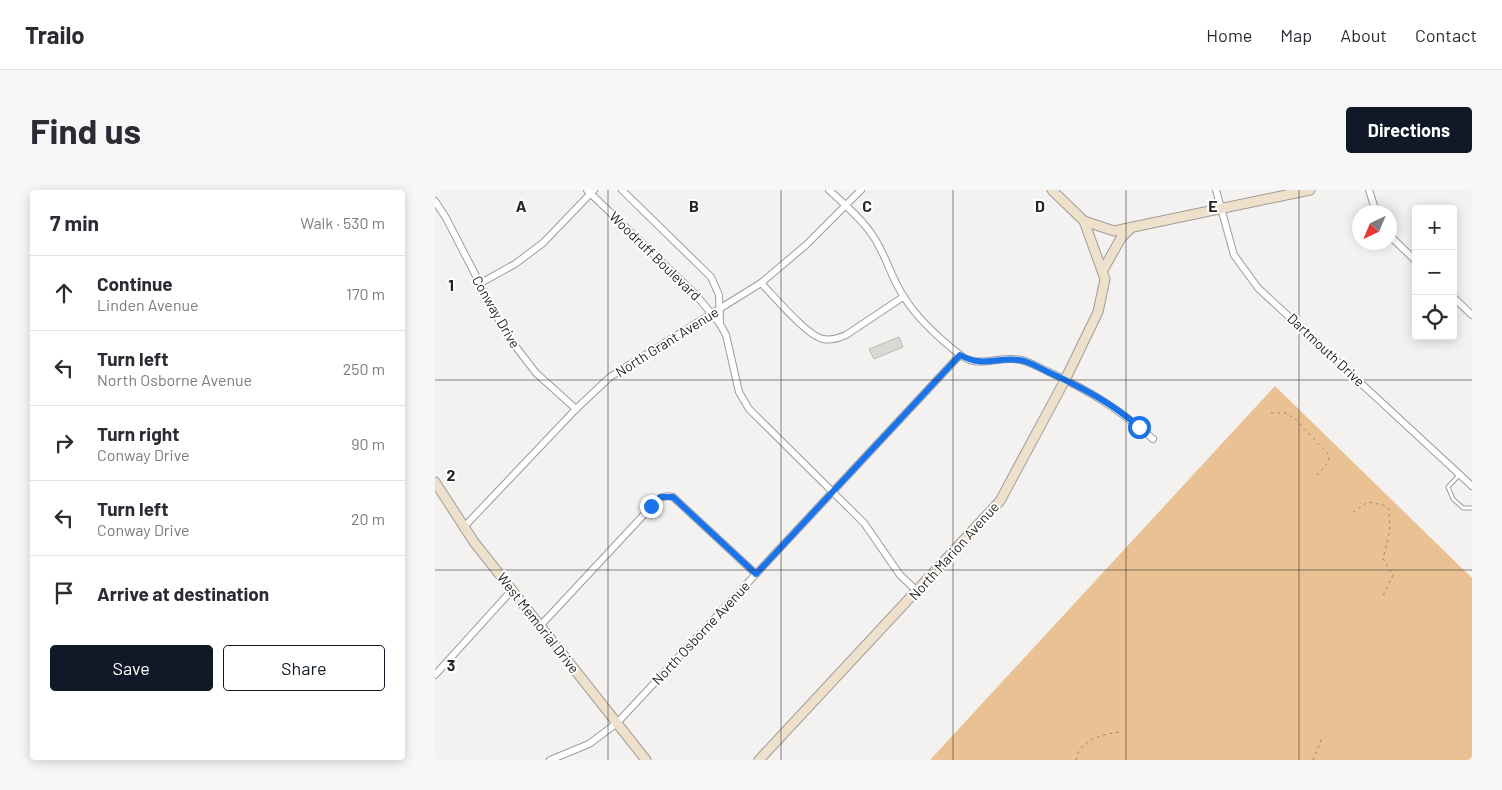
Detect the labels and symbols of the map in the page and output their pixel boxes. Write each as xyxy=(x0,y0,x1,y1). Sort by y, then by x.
text: A xyxy=(516,196,527,215)
text: B xyxy=(689,196,699,215)
text: C xyxy=(862,196,872,215)
text: D xyxy=(1035,196,1045,215)
text: E xyxy=(1208,196,1218,215)
north arrow xyxy=(1352,205,1397,250)
street label: Woodruff Boulevard xyxy=(606,208,705,304)
street label: Conway Drive xyxy=(469,272,524,351)
text: 1 xyxy=(448,275,454,294)
street label: North Grant Avenue xyxy=(612,303,722,380)
street label: Dartmouth Drive xyxy=(1284,310,1368,390)
route start xyxy=(1128,416,1151,439)
text: 2 xyxy=(447,465,456,484)
route end xyxy=(640,495,663,518)
street label: North Marion Avenue xyxy=(905,498,1002,603)
street label: West Memorial Drive xyxy=(494,569,583,676)
street label: North Osborne Avenue xyxy=(648,577,753,688)
text: 3 xyxy=(447,655,455,674)

